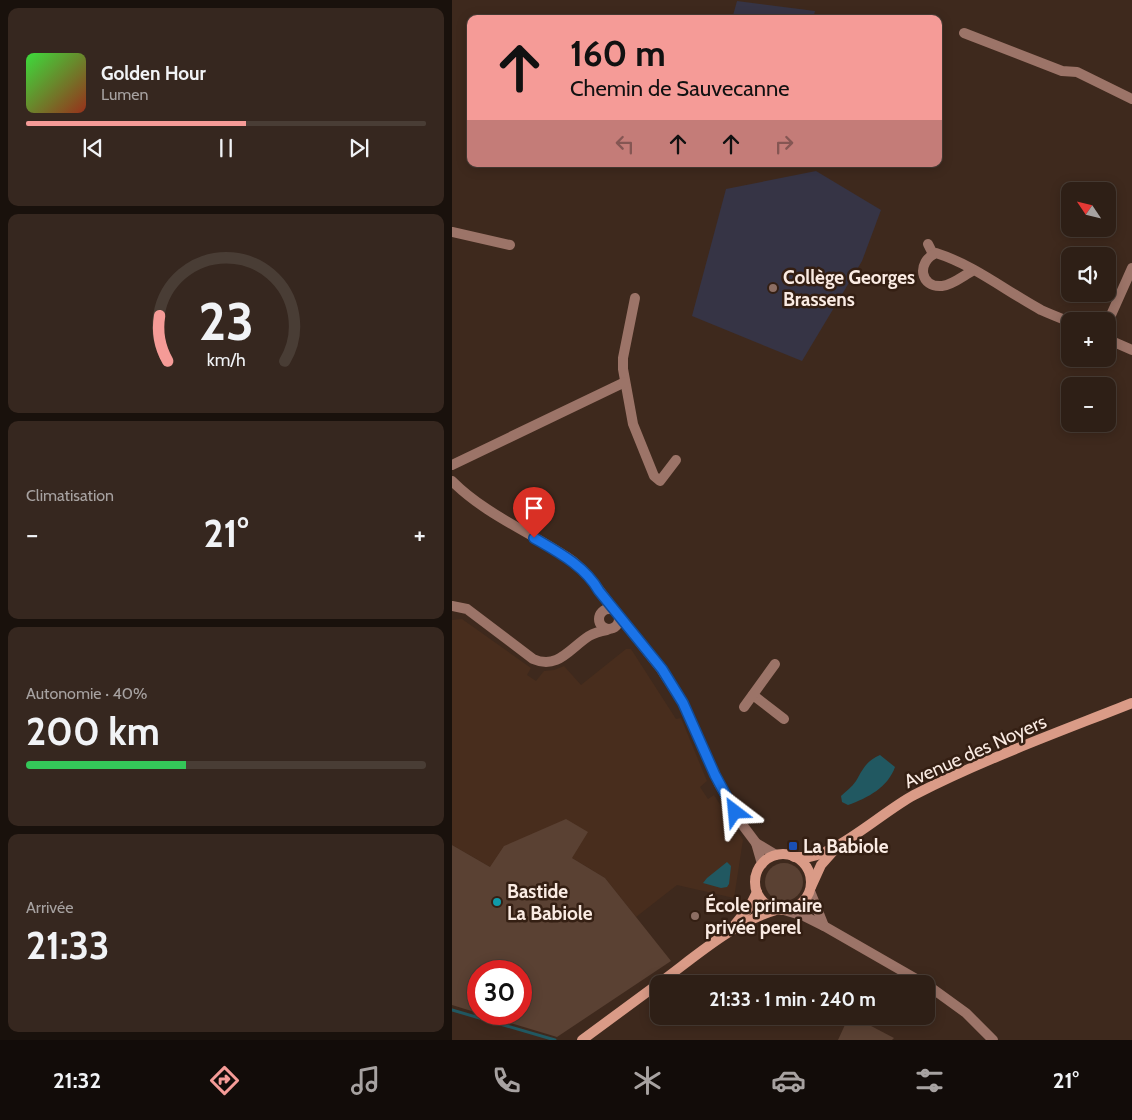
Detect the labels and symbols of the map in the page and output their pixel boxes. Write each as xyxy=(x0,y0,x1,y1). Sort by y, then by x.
north arrow xyxy=(1061,182,1116,238)
place label: Collège Georges Brassens xyxy=(783,266,915,311)
marker: Collège Georges Brassens xyxy=(767,282,779,294)
pin xyxy=(513,487,555,538)
street label: Avenue des Noyers xyxy=(901,710,1050,793)
position arrow xyxy=(708,785,760,837)
place label: La Babiole xyxy=(803,835,889,858)
marker: La Babiole xyxy=(787,840,799,852)
place label: Bastide La Babiole xyxy=(507,880,593,925)
place label: École primaire privée perel xyxy=(705,893,822,939)
marker: Bastide La Babiole xyxy=(491,896,503,908)
marker: École primaire privée perel xyxy=(689,910,701,922)
speed limit sign: 30 xyxy=(467,960,532,1025)

